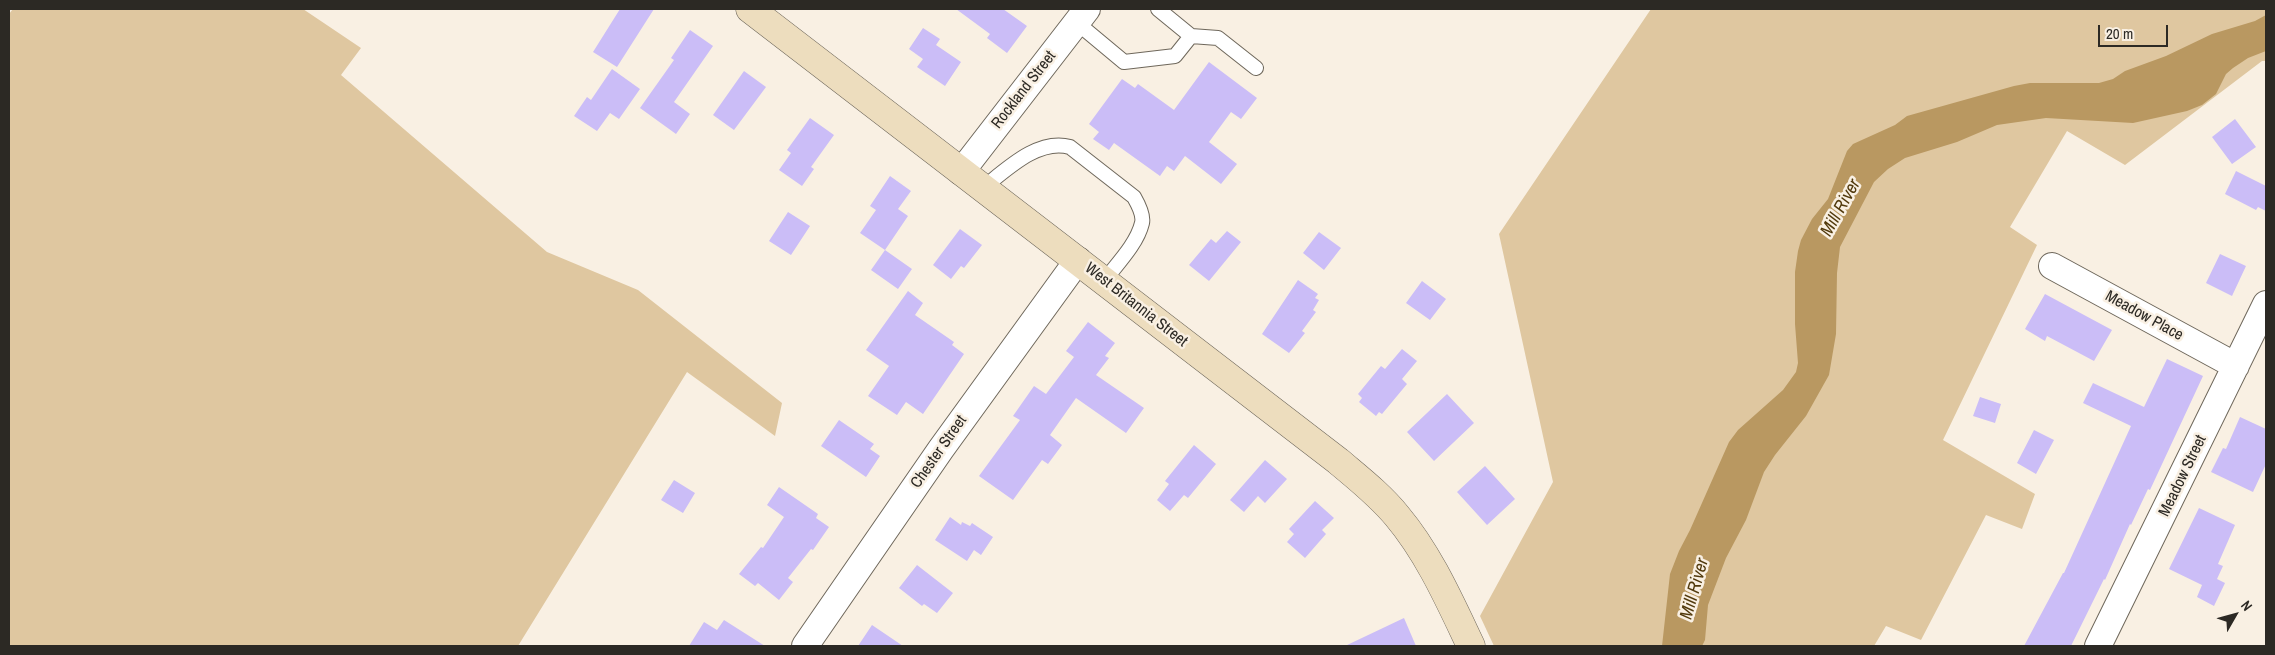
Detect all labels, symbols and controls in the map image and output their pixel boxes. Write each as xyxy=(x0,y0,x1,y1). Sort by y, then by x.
scale bar xyxy=(2100,15,2170,47)
text: 20 m xyxy=(2106,23,2133,44)
street label: Rockland Street xyxy=(988,47,1060,133)
water label: Mill River xyxy=(1816,176,1866,240)
street label: West Britannia Street xyxy=(1081,259,1191,351)
street label: Meadow Place xyxy=(2102,287,2186,345)
street label: Chester Street xyxy=(907,412,971,492)
street label: Meadow Street xyxy=(2155,432,2211,520)
water label: Mill River xyxy=(1676,556,1714,622)
north arrow xyxy=(2210,590,2260,640)
text: N xyxy=(2237,597,2256,615)

